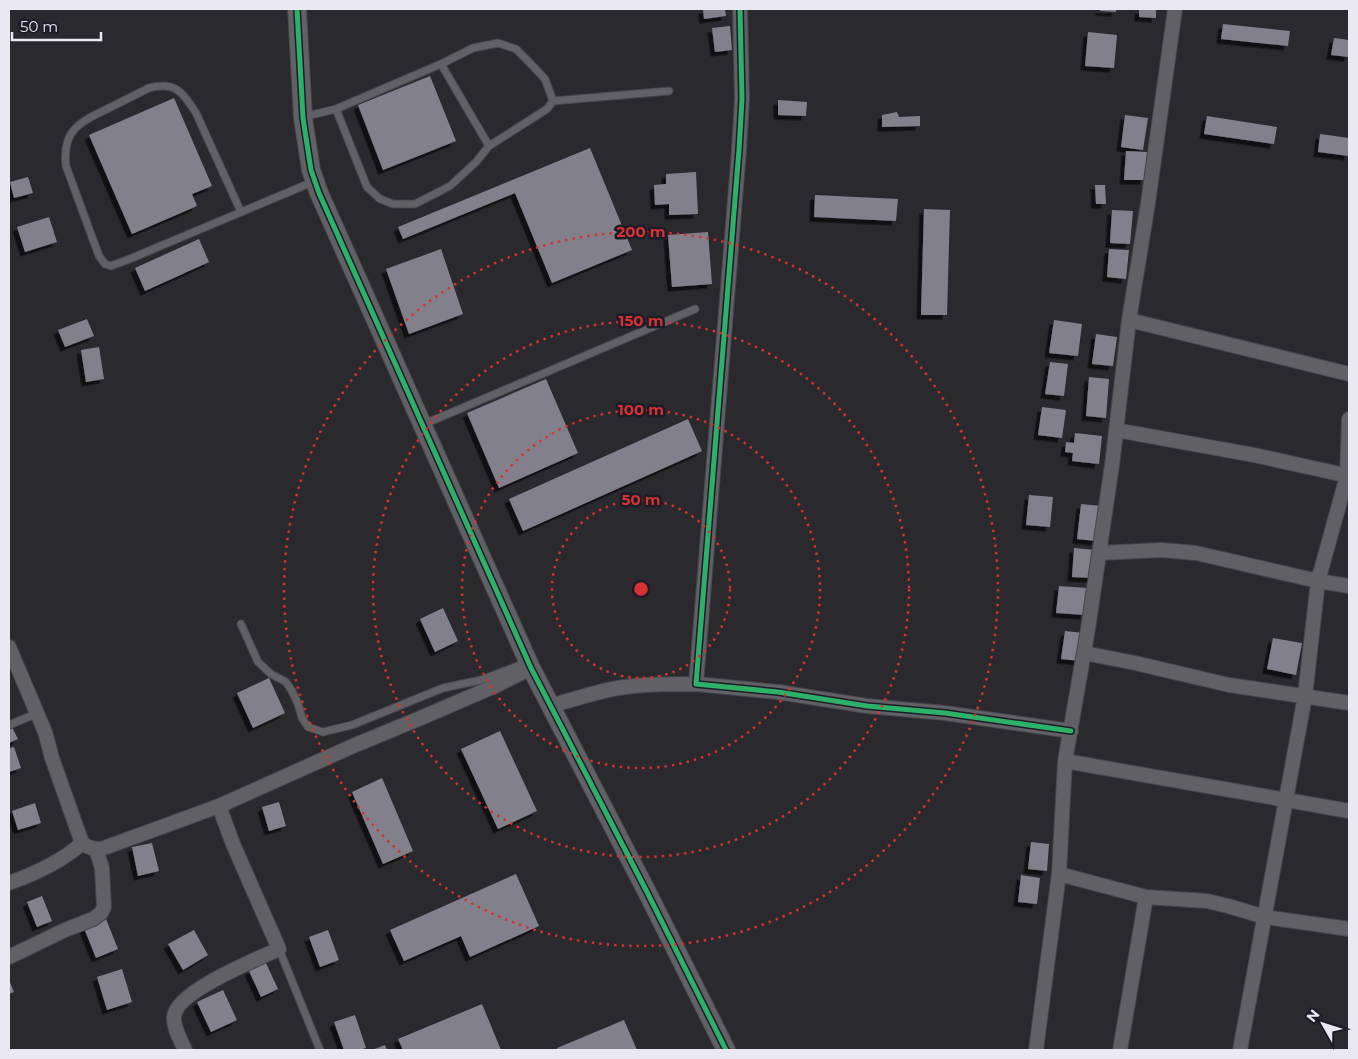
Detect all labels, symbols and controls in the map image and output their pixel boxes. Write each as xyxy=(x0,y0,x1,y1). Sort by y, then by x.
scale bar xyxy=(12,10,101,42)
text: 50 m xyxy=(20,17,58,36)
text: 200 m xyxy=(616,222,666,241)
text: 150 m xyxy=(619,311,663,330)
text: 100 m xyxy=(618,400,664,419)
text: 50 m xyxy=(621,490,661,509)
centre of rings xyxy=(632,580,650,598)
north arrow xyxy=(1298,999,1348,1049)
text: N xyxy=(1302,1006,1323,1026)

